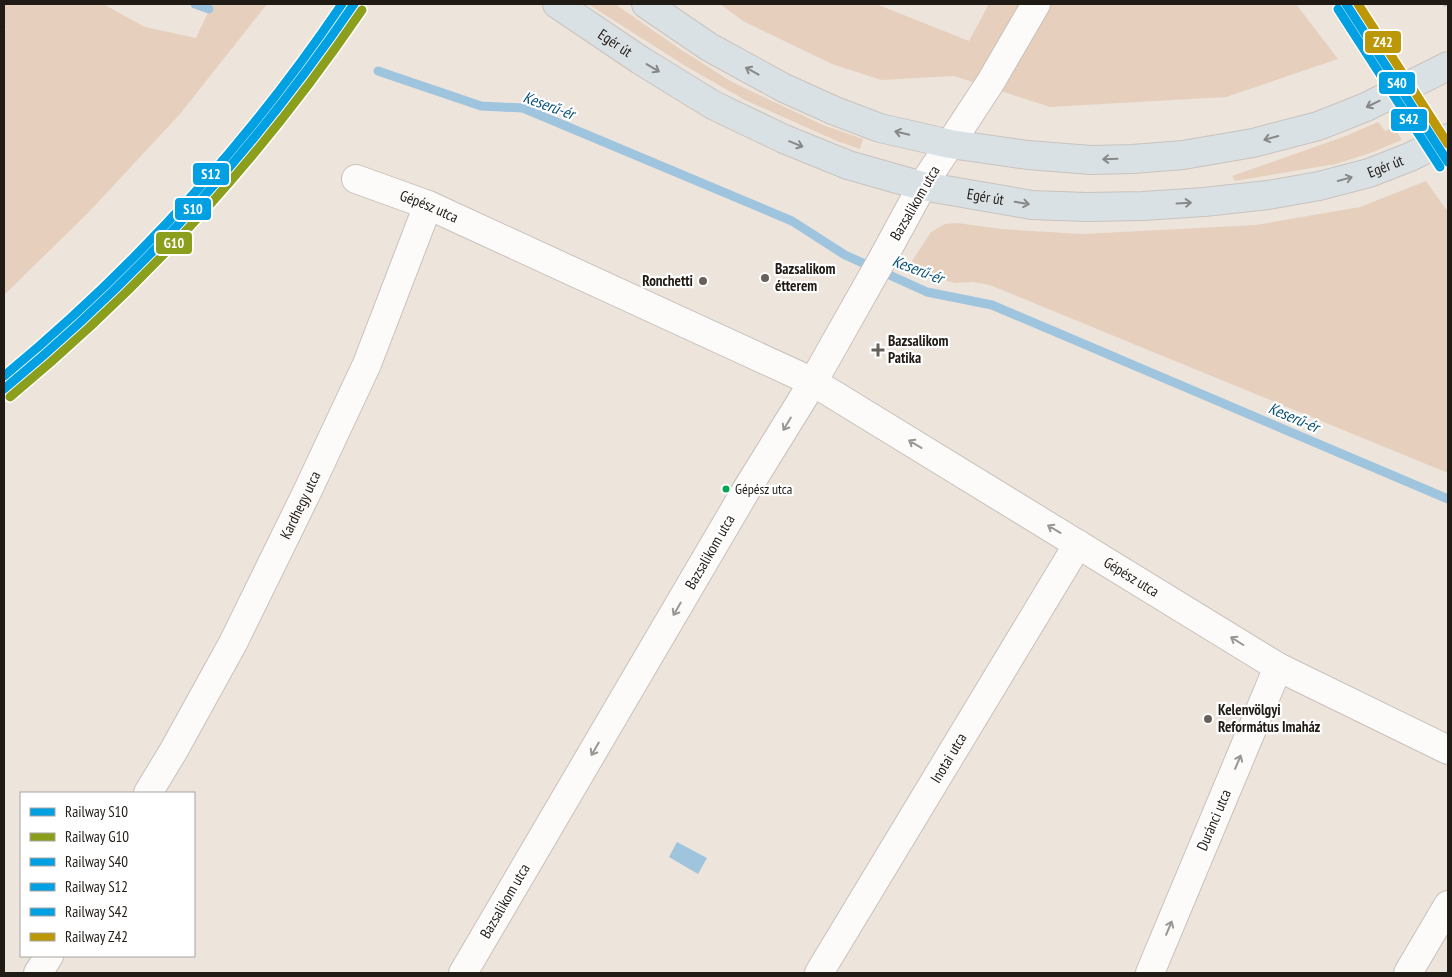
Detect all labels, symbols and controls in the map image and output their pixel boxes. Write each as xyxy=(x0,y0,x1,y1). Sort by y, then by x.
street label: Egér út xyxy=(595,24,636,61)
line badge: Z42 xyxy=(1364,30,1402,54)
text: Z42 xyxy=(1373,33,1393,51)
one-way arrow xyxy=(645,64,659,74)
one-way arrow xyxy=(745,66,760,76)
line badge: S40 xyxy=(1378,71,1416,95)
text: S40 xyxy=(1387,74,1407,92)
water label: Keserű-ér xyxy=(521,87,580,124)
one-way arrow xyxy=(1366,99,1381,109)
line badge: S42 xyxy=(1390,108,1428,132)
text: S42 xyxy=(1399,110,1419,128)
one-way arrow xyxy=(895,128,911,137)
one-way arrow xyxy=(1263,134,1279,143)
one-way arrow xyxy=(788,140,804,149)
street label: Egér út xyxy=(1365,150,1406,182)
one-way arrow xyxy=(1102,155,1118,164)
line badge: S12 xyxy=(192,162,230,186)
street label: Bazsalikom utca xyxy=(886,162,944,244)
text: S12 xyxy=(201,165,221,183)
one-way arrow xyxy=(1336,174,1352,184)
street label: Egér út xyxy=(966,184,1005,209)
street label: Gépész utca xyxy=(397,186,461,227)
line badge: S10 xyxy=(174,197,212,221)
one-way arrow xyxy=(1014,199,1030,209)
one-way arrow xyxy=(1176,199,1192,208)
text: S10 xyxy=(183,200,203,218)
line badge: G10 xyxy=(155,231,193,255)
text: G10 xyxy=(164,234,185,252)
water label: Keserű-ér xyxy=(890,250,949,289)
place label: Bazsalikom étterem xyxy=(775,259,835,295)
place label: Ronchetti xyxy=(642,271,693,290)
marker: Bazsalikom étterem xyxy=(759,272,771,284)
marker: Ronchetti xyxy=(697,275,709,287)
place label: Bazsalikom Patika xyxy=(888,331,948,367)
marker: Bazsalikom Patika xyxy=(872,344,884,356)
water label: Keserű-ér xyxy=(1266,397,1325,438)
one-way arrow xyxy=(782,416,792,430)
one-way arrow xyxy=(908,438,922,448)
street label: Kardhegy utca xyxy=(276,468,325,542)
place label: Gépész utca xyxy=(735,480,792,498)
marker: Gépész utca xyxy=(721,484,731,494)
street label: Bazsalikom utca xyxy=(681,511,739,593)
one-way arrow xyxy=(1047,523,1061,533)
street label: Gépész utca xyxy=(1100,552,1163,601)
one-way arrow xyxy=(672,601,682,615)
one-way arrow xyxy=(1230,636,1244,646)
place label: Kelenvölgyi Református Imaház xyxy=(1218,700,1321,736)
marker: Kelenvölgyi Református Imaház xyxy=(1202,713,1214,725)
street label: Inotai utca xyxy=(926,729,971,786)
one-way arrow xyxy=(589,741,599,755)
one-way arrow xyxy=(1234,755,1243,770)
street label: Duránci utca xyxy=(1192,786,1235,853)
legend xyxy=(20,792,195,957)
text: Railway S10 xyxy=(65,802,128,821)
text: Railway G10 xyxy=(65,827,129,846)
text: Railway S40 xyxy=(65,852,128,871)
street label: Bazsalikom utca xyxy=(476,860,534,942)
text: Railway S12 xyxy=(65,877,128,896)
text: Railway S42 xyxy=(65,902,128,921)
one-way arrow xyxy=(1164,921,1174,936)
text: Railway Z42 xyxy=(65,927,128,946)

